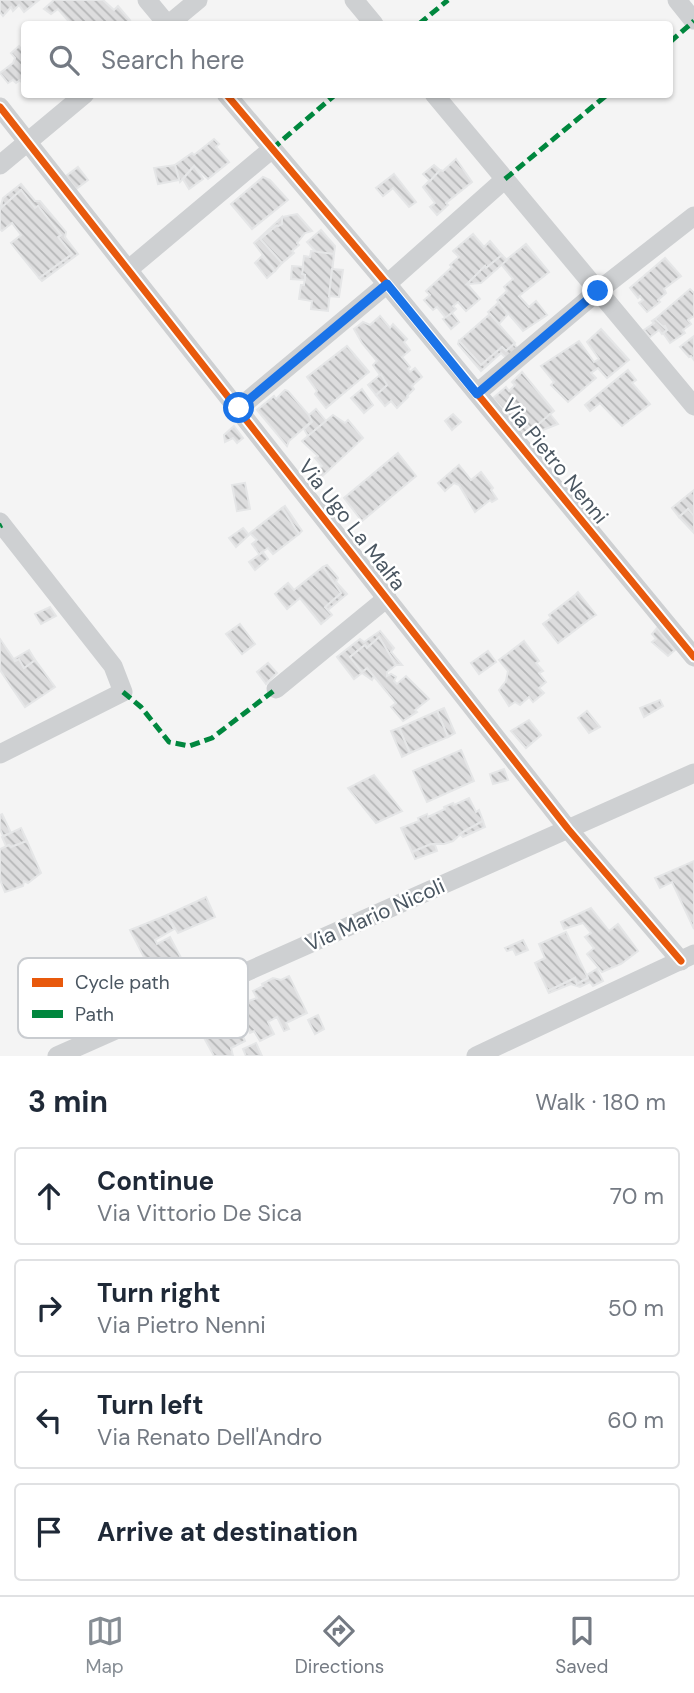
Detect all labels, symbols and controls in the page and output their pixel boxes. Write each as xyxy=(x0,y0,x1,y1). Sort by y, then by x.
search box xyxy=(21,21,673,98)
icon: search xyxy=(45,41,83,79)
text: Search here xyxy=(101,43,244,77)
route end xyxy=(582,275,613,306)
route start xyxy=(223,392,254,423)
street label: Via Pietro Nenni xyxy=(496,392,614,530)
street label: Via Ugo La Malfa xyxy=(292,454,412,596)
street label: Via Mario Nicoli xyxy=(301,872,449,958)
legend xyxy=(18,958,248,1038)
text: Cycle path xyxy=(75,970,170,995)
text: Path xyxy=(75,1002,114,1027)
text: 3 min xyxy=(28,1082,108,1121)
text: Walk · 180 m xyxy=(535,1087,666,1117)
text: Continue xyxy=(97,1164,214,1198)
icon: ahead xyxy=(30,1177,68,1215)
text: 70 m xyxy=(610,1181,664,1211)
text: Via Vittorio De Sica xyxy=(97,1198,302,1228)
text: Turn right xyxy=(97,1276,221,1310)
icon: right xyxy=(30,1289,68,1327)
text: 50 m xyxy=(608,1293,664,1323)
text: Via Pietro Nenni xyxy=(97,1310,266,1340)
text: Turn left xyxy=(97,1388,204,1422)
icon: left xyxy=(30,1401,68,1439)
text: 60 m xyxy=(607,1405,664,1435)
text: Via Renato Dell'Andro xyxy=(97,1422,322,1452)
icon: arrive xyxy=(30,1513,68,1551)
text: Arrive at destination xyxy=(97,1515,358,1549)
tab: Map xyxy=(86,1612,124,1679)
tab: Directions xyxy=(295,1612,384,1679)
tab: Saved xyxy=(555,1612,608,1679)

